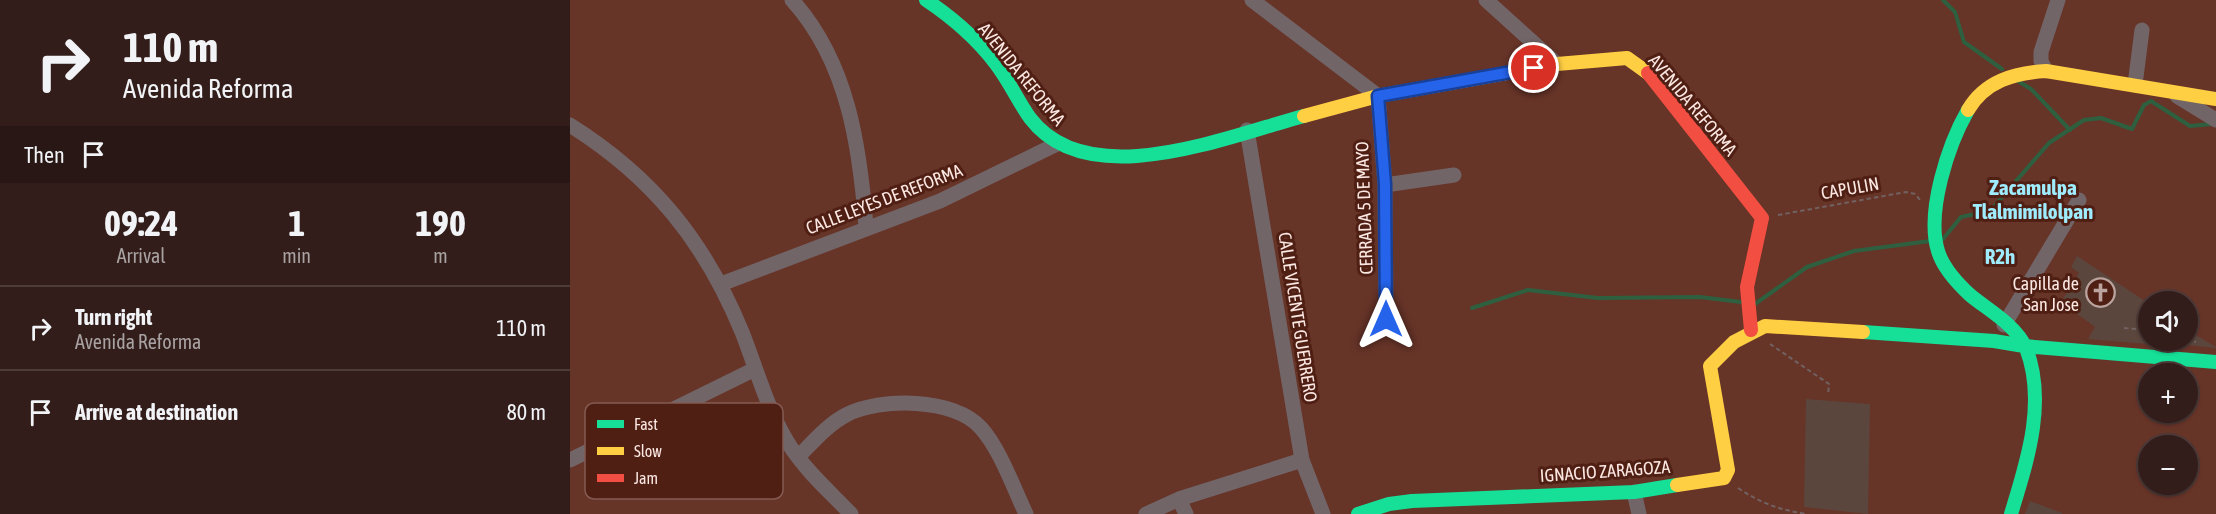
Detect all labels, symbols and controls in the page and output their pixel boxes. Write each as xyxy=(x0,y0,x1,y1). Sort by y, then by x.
street label: AVENIDA REFORMA xyxy=(974,18,1070,130)
text: 110 m xyxy=(123,23,218,71)
icon: right xyxy=(24,24,102,102)
pin xyxy=(1508,42,1559,93)
street label: AVENIDA REFORMA xyxy=(1645,50,1742,160)
icon: arrive xyxy=(1517,51,1550,84)
text: Avenida Reforma xyxy=(123,73,294,104)
icon: arrive xyxy=(77,138,110,171)
street label: CERRADA 5 DE MAYO xyxy=(1351,141,1377,275)
text: Then xyxy=(24,142,65,168)
street label: CALLE LEYES DE REFORMA xyxy=(803,159,965,239)
street label: CAPULIN xyxy=(1819,173,1881,203)
district label: Zacamulpa Tlalmimilolpan xyxy=(1973,175,2093,223)
text: 09:24 xyxy=(104,202,178,244)
text: 1 xyxy=(288,202,305,244)
text: 190 xyxy=(415,202,466,244)
street label: CALLE VICENTE GUERRERO xyxy=(1274,231,1322,403)
text: Arrival xyxy=(117,244,166,267)
text: min xyxy=(282,244,311,267)
text: m xyxy=(433,244,448,267)
district label: R2h xyxy=(1985,244,2015,268)
place label: Capilla de San Jose xyxy=(2013,273,2079,315)
church icon: Capilla de San Jose xyxy=(2084,277,2116,309)
position arrow xyxy=(1354,287,1418,351)
map controls xyxy=(2138,291,2198,495)
button: sound xyxy=(2138,291,2198,351)
text: Turn right xyxy=(75,304,152,330)
icon: right xyxy=(24,312,57,345)
text: 110 m xyxy=(496,315,546,341)
text: Avenida Reforma xyxy=(75,330,201,353)
button: + xyxy=(2138,363,2198,423)
icon: arrive xyxy=(24,396,57,429)
text: Arrive at destination xyxy=(75,399,238,425)
text: 80 m xyxy=(506,399,546,425)
legend xyxy=(585,403,783,499)
text: Fast xyxy=(634,415,658,433)
button: − xyxy=(2138,435,2198,495)
text: Slow xyxy=(634,442,662,460)
street label: IGNACIO ZARAGOZA xyxy=(1539,456,1671,486)
text: Jam xyxy=(634,469,658,487)

